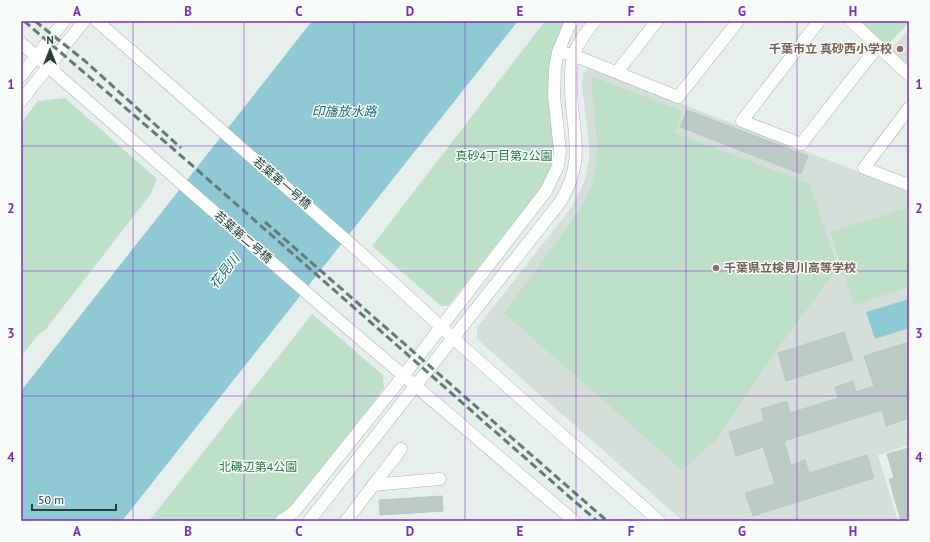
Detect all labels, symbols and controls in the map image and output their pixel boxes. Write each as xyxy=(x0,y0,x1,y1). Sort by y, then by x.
text: A xyxy=(73,3,81,20)
text: B xyxy=(184,3,192,20)
text: C xyxy=(295,3,303,20)
text: D xyxy=(406,3,414,20)
text: E xyxy=(517,3,524,20)
text: F xyxy=(628,3,635,20)
text: G xyxy=(738,3,746,20)
text: H xyxy=(849,3,857,20)
north arrow xyxy=(30,30,70,70)
text: N xyxy=(46,33,54,47)
place label: 千葉市立 真砂西小学校 xyxy=(769,41,892,56)
marker: 千葉市立 真砂西小学校 xyxy=(895,44,905,54)
text: 1 xyxy=(7,76,15,93)
text: 1 xyxy=(915,76,923,93)
water label: 印旛放水路 xyxy=(311,103,377,120)
park label: 真砂4丁目第2公園 xyxy=(455,148,553,163)
street label: 若葉第一号橋 xyxy=(250,153,314,212)
text: 2 xyxy=(7,200,15,217)
text: 2 xyxy=(915,200,923,217)
street label: 若葉第二号橋 xyxy=(211,207,275,266)
water label: 花見川 xyxy=(206,249,244,292)
place label: 千葉県立検見川高等学校 xyxy=(724,260,856,275)
marker: 千葉県立検見川高等学校 xyxy=(711,263,721,273)
text: 3 xyxy=(7,325,15,342)
text: 3 xyxy=(915,325,923,342)
text: 4 xyxy=(7,449,15,466)
text: 4 xyxy=(915,449,923,466)
park label: 北磯辺第4公園 xyxy=(219,459,297,474)
scale bar xyxy=(32,486,116,512)
text: 50 m xyxy=(38,492,64,507)
text: A xyxy=(73,523,81,540)
text: B xyxy=(184,523,192,540)
text: C xyxy=(295,523,303,540)
text: D xyxy=(406,523,414,540)
text: E xyxy=(517,523,524,540)
text: F xyxy=(628,523,635,540)
text: G xyxy=(738,523,746,540)
text: H xyxy=(849,523,857,540)

